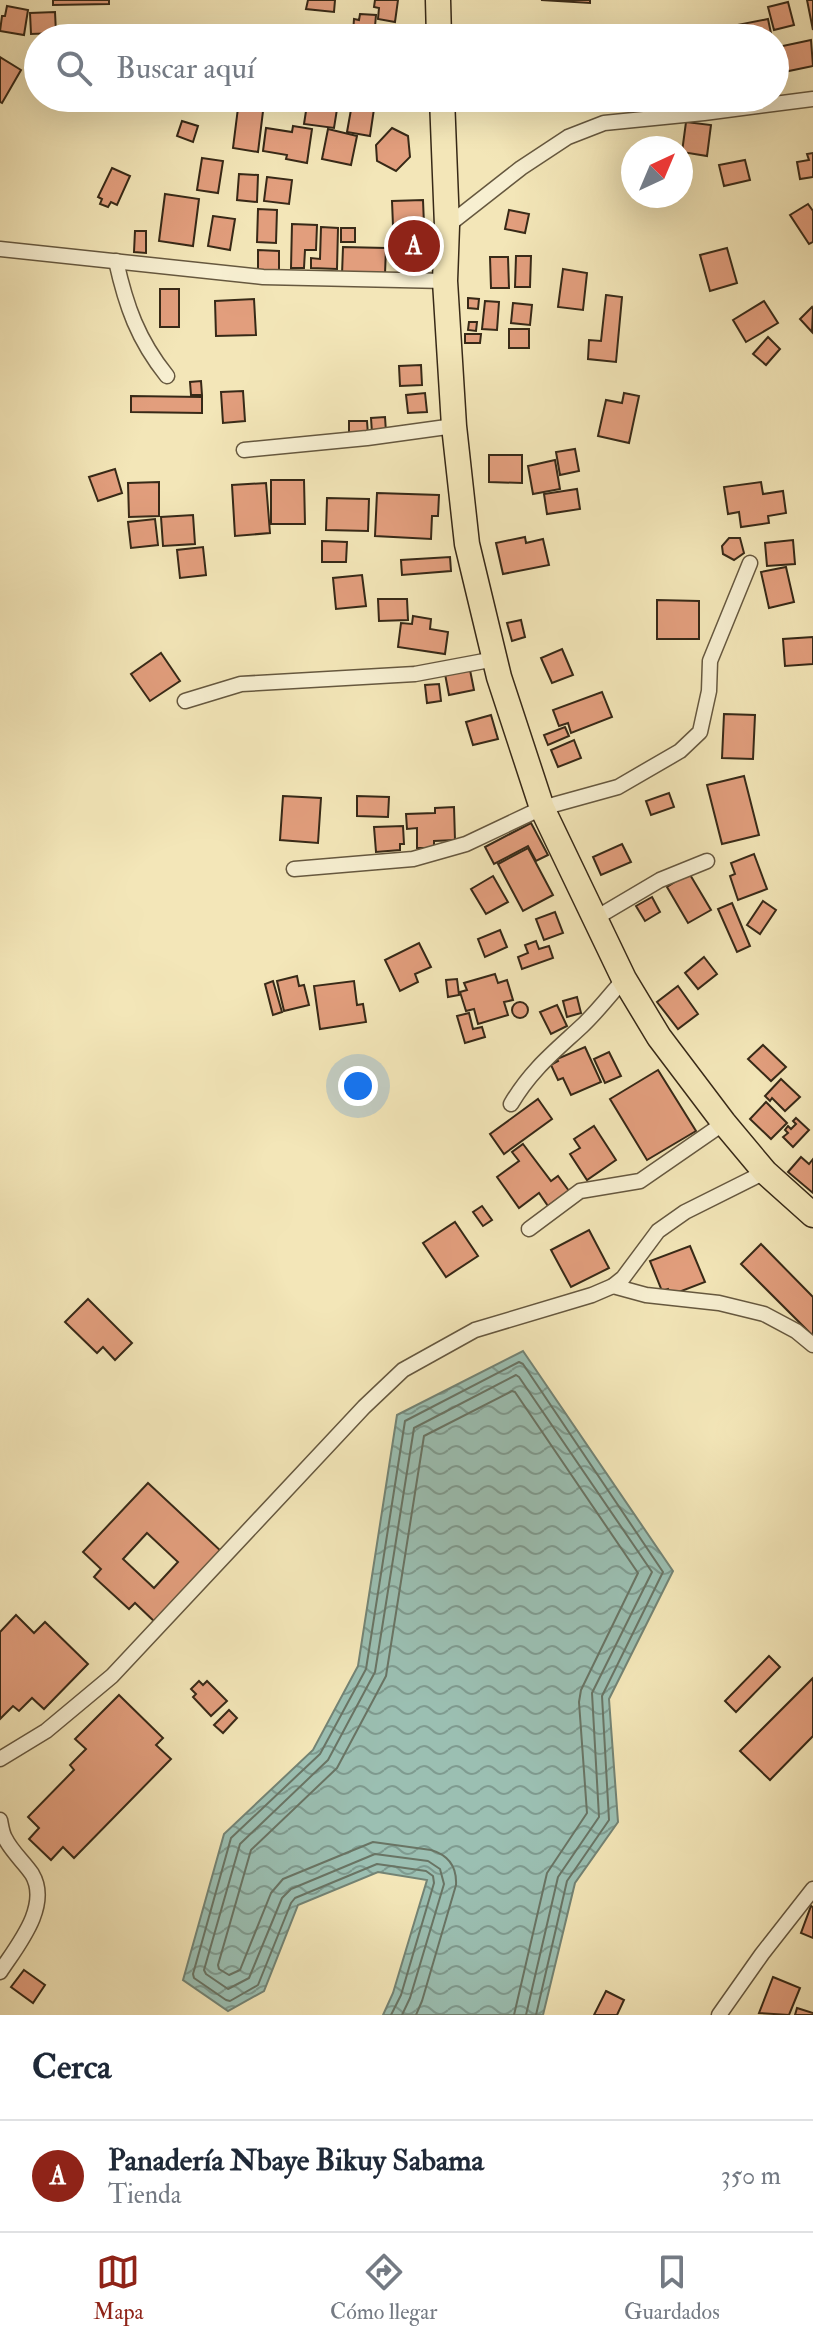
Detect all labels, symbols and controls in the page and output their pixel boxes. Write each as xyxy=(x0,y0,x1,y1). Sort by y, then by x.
search box xyxy=(24,24,789,112)
icon: search xyxy=(52,46,96,90)
text: Buscar aquí xyxy=(116,50,255,87)
north arrow xyxy=(621,136,693,208)
pin: A xyxy=(388,216,440,276)
your location xyxy=(338,1066,378,1106)
text: Cerca xyxy=(32,2046,111,2089)
text: Panadería Nbaye Bikuy Sabama xyxy=(108,2142,484,2179)
text: A xyxy=(50,2160,66,2192)
text: 350 m xyxy=(721,2160,781,2192)
text: Tienda xyxy=(108,2179,181,2211)
tab: Mapa xyxy=(93,2250,144,2326)
tab: Cómo llegar xyxy=(330,2250,437,2326)
tab: Guardados xyxy=(624,2250,720,2326)

